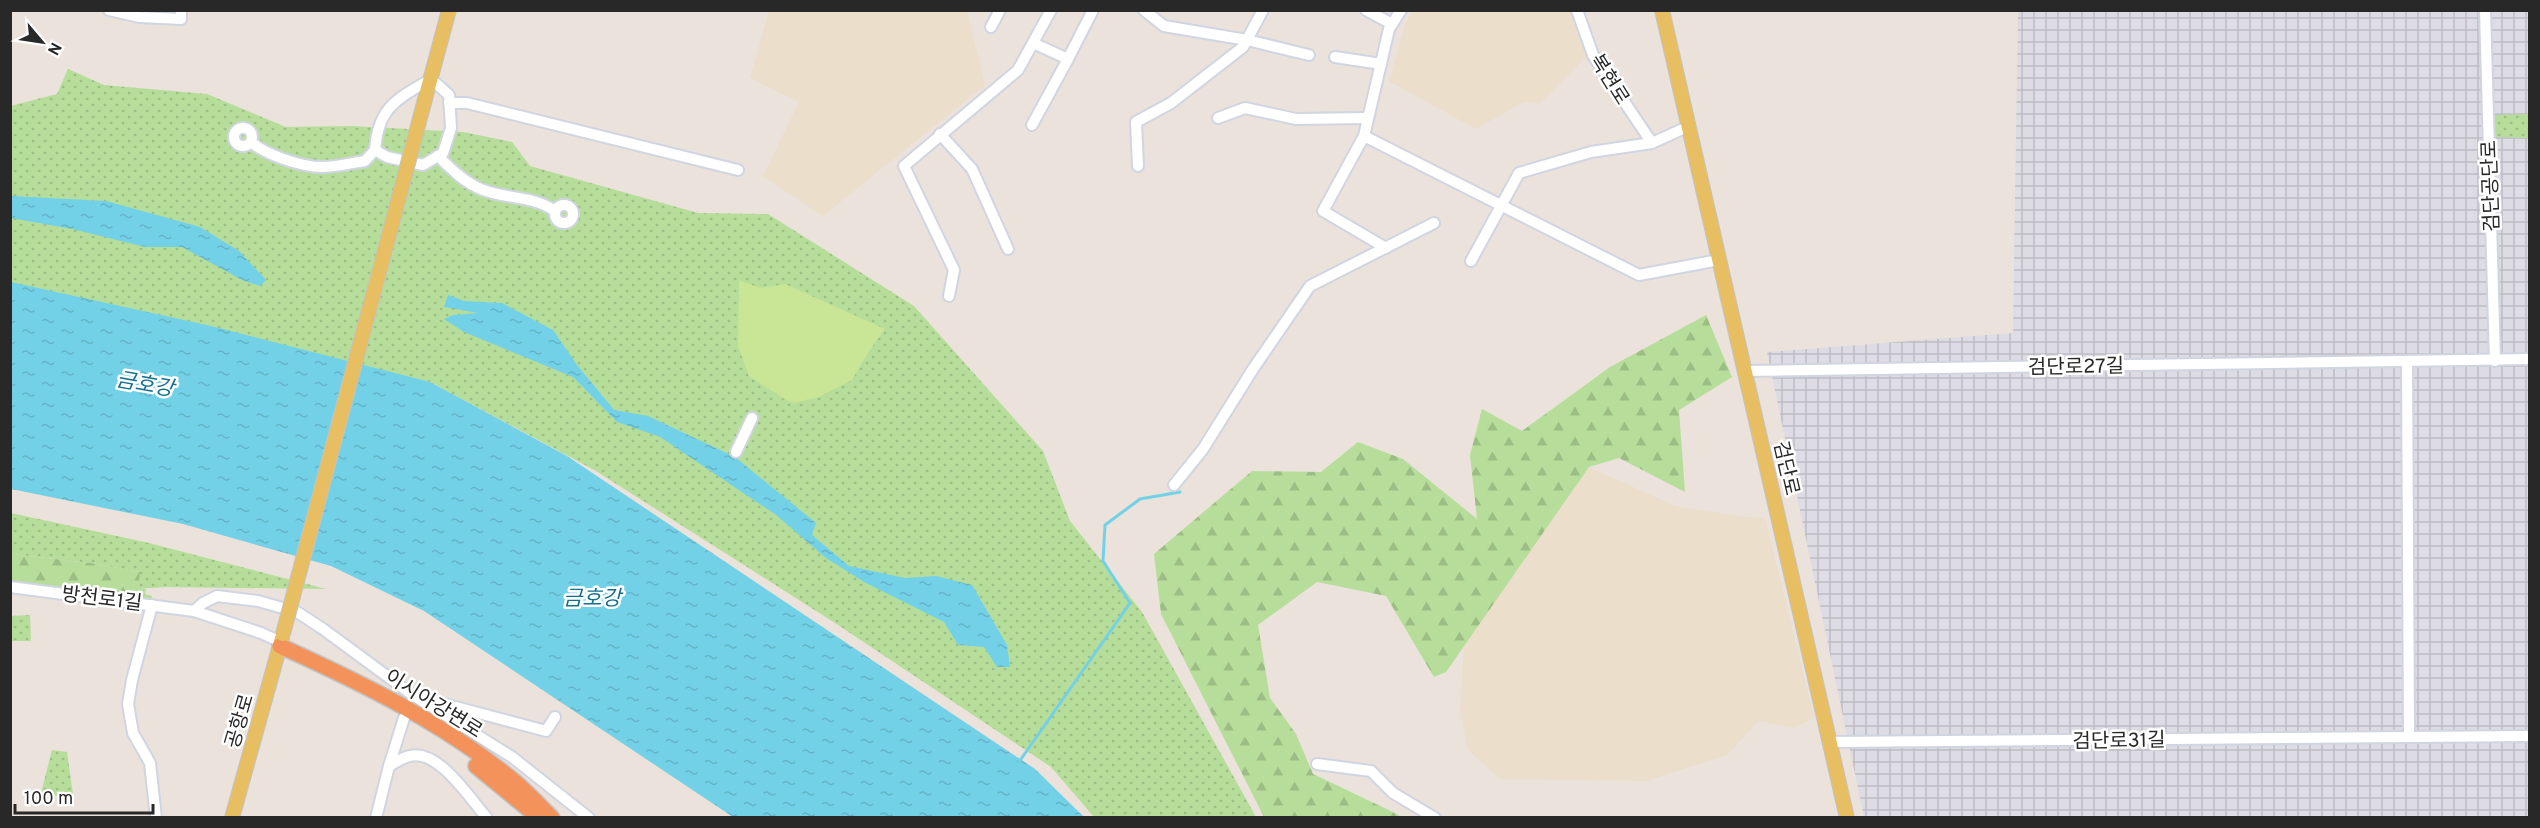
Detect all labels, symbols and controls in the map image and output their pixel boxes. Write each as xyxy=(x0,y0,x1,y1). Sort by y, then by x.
north arrow xyxy=(12,12,72,72)
text: N xyxy=(42,38,65,58)
street label: 복현로 xyxy=(1583,50,1634,110)
street label: 검단공단로 xyxy=(2477,140,2507,232)
street label: 검단로27길 xyxy=(2028,354,2124,382)
water label: 금호강 xyxy=(114,367,178,404)
street label: 검단로 xyxy=(1766,439,1804,498)
street label: 방천로1길 xyxy=(60,582,144,618)
water label: 금호강 xyxy=(563,586,624,613)
street label: 이시아강변로 xyxy=(379,664,487,745)
street label: 공항로 xyxy=(221,691,261,752)
street label: 검단로31길 xyxy=(2072,728,2166,756)
scale bar xyxy=(15,777,153,815)
text: 100 m xyxy=(24,788,73,811)

